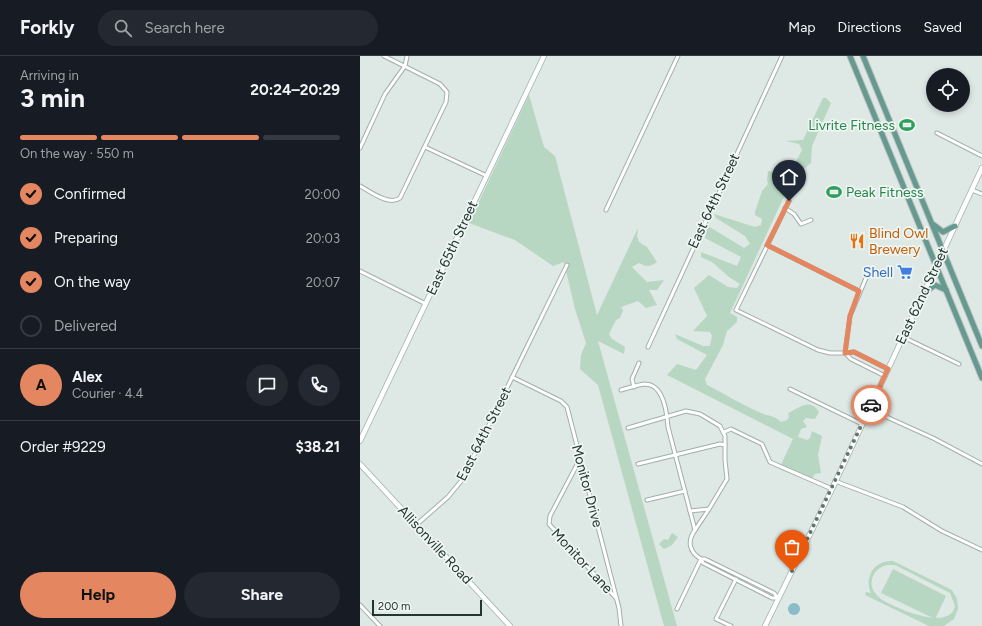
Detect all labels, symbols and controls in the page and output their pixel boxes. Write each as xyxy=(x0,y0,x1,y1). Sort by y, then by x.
search box xyxy=(98,10,378,46)
text: Forkly xyxy=(20,16,74,39)
icon: search xyxy=(112,17,134,39)
text: Search here xyxy=(144,19,225,37)
text: Map xyxy=(788,19,816,36)
text: Directions xyxy=(838,19,901,36)
text: Saved xyxy=(923,19,962,36)
text: Arriving in xyxy=(20,68,79,83)
map controls xyxy=(926,68,970,112)
button: locate xyxy=(926,68,970,112)
text: 20:24–20:29 xyxy=(250,81,340,99)
text: 3 min xyxy=(20,82,85,114)
sports icon: Livrite Fitness xyxy=(898,116,916,134)
place label: Livrite Fitness xyxy=(808,117,895,134)
text: On the way · 550 m xyxy=(20,146,134,161)
street label: East 64th Street xyxy=(685,151,743,251)
pin xyxy=(772,160,806,201)
icon: home xyxy=(778,166,800,188)
icon: check xyxy=(20,183,42,205)
sports icon: Peak Fitness xyxy=(825,183,843,201)
place label: Peak Fitness xyxy=(846,184,924,201)
text: Confirmed xyxy=(54,185,126,203)
text: 20:00 xyxy=(304,187,340,202)
street label: East 65th Street xyxy=(423,198,481,298)
place label: Blind Owl Brewery xyxy=(869,225,928,258)
icon: check xyxy=(20,227,42,249)
text: Preparing xyxy=(54,229,118,247)
text: 20:03 xyxy=(306,231,340,246)
restaurant icon: Blind Owl Brewery xyxy=(848,232,866,250)
street label: East 62nd Street xyxy=(892,245,952,347)
supermarket icon: Shell xyxy=(896,263,914,281)
place label: Shell xyxy=(863,264,893,281)
icon: check xyxy=(20,271,42,293)
text: On the way xyxy=(54,273,131,291)
text: 20:07 xyxy=(306,275,340,290)
text: Delivered xyxy=(54,317,117,335)
button: chat xyxy=(246,364,288,406)
button: phone xyxy=(298,364,340,406)
text: Alex xyxy=(72,368,102,386)
text: A xyxy=(36,376,46,394)
street label: East 64th Street xyxy=(453,384,515,484)
courier xyxy=(851,385,891,425)
text: Courier · 4.4 xyxy=(72,386,144,401)
icon: car xyxy=(860,394,882,416)
text: Order #9229 xyxy=(20,438,106,456)
text: $38.21 xyxy=(295,438,340,456)
street label: Monitor Drive xyxy=(568,443,606,530)
street label: Allisonville Road xyxy=(394,502,476,588)
street label: Monitor Lane xyxy=(548,525,617,597)
pin xyxy=(775,530,809,571)
icon: bag xyxy=(781,536,803,558)
button: Help xyxy=(20,572,176,618)
button: Share xyxy=(184,572,340,618)
scale bar xyxy=(372,598,482,617)
text: 200 m xyxy=(378,600,410,613)

